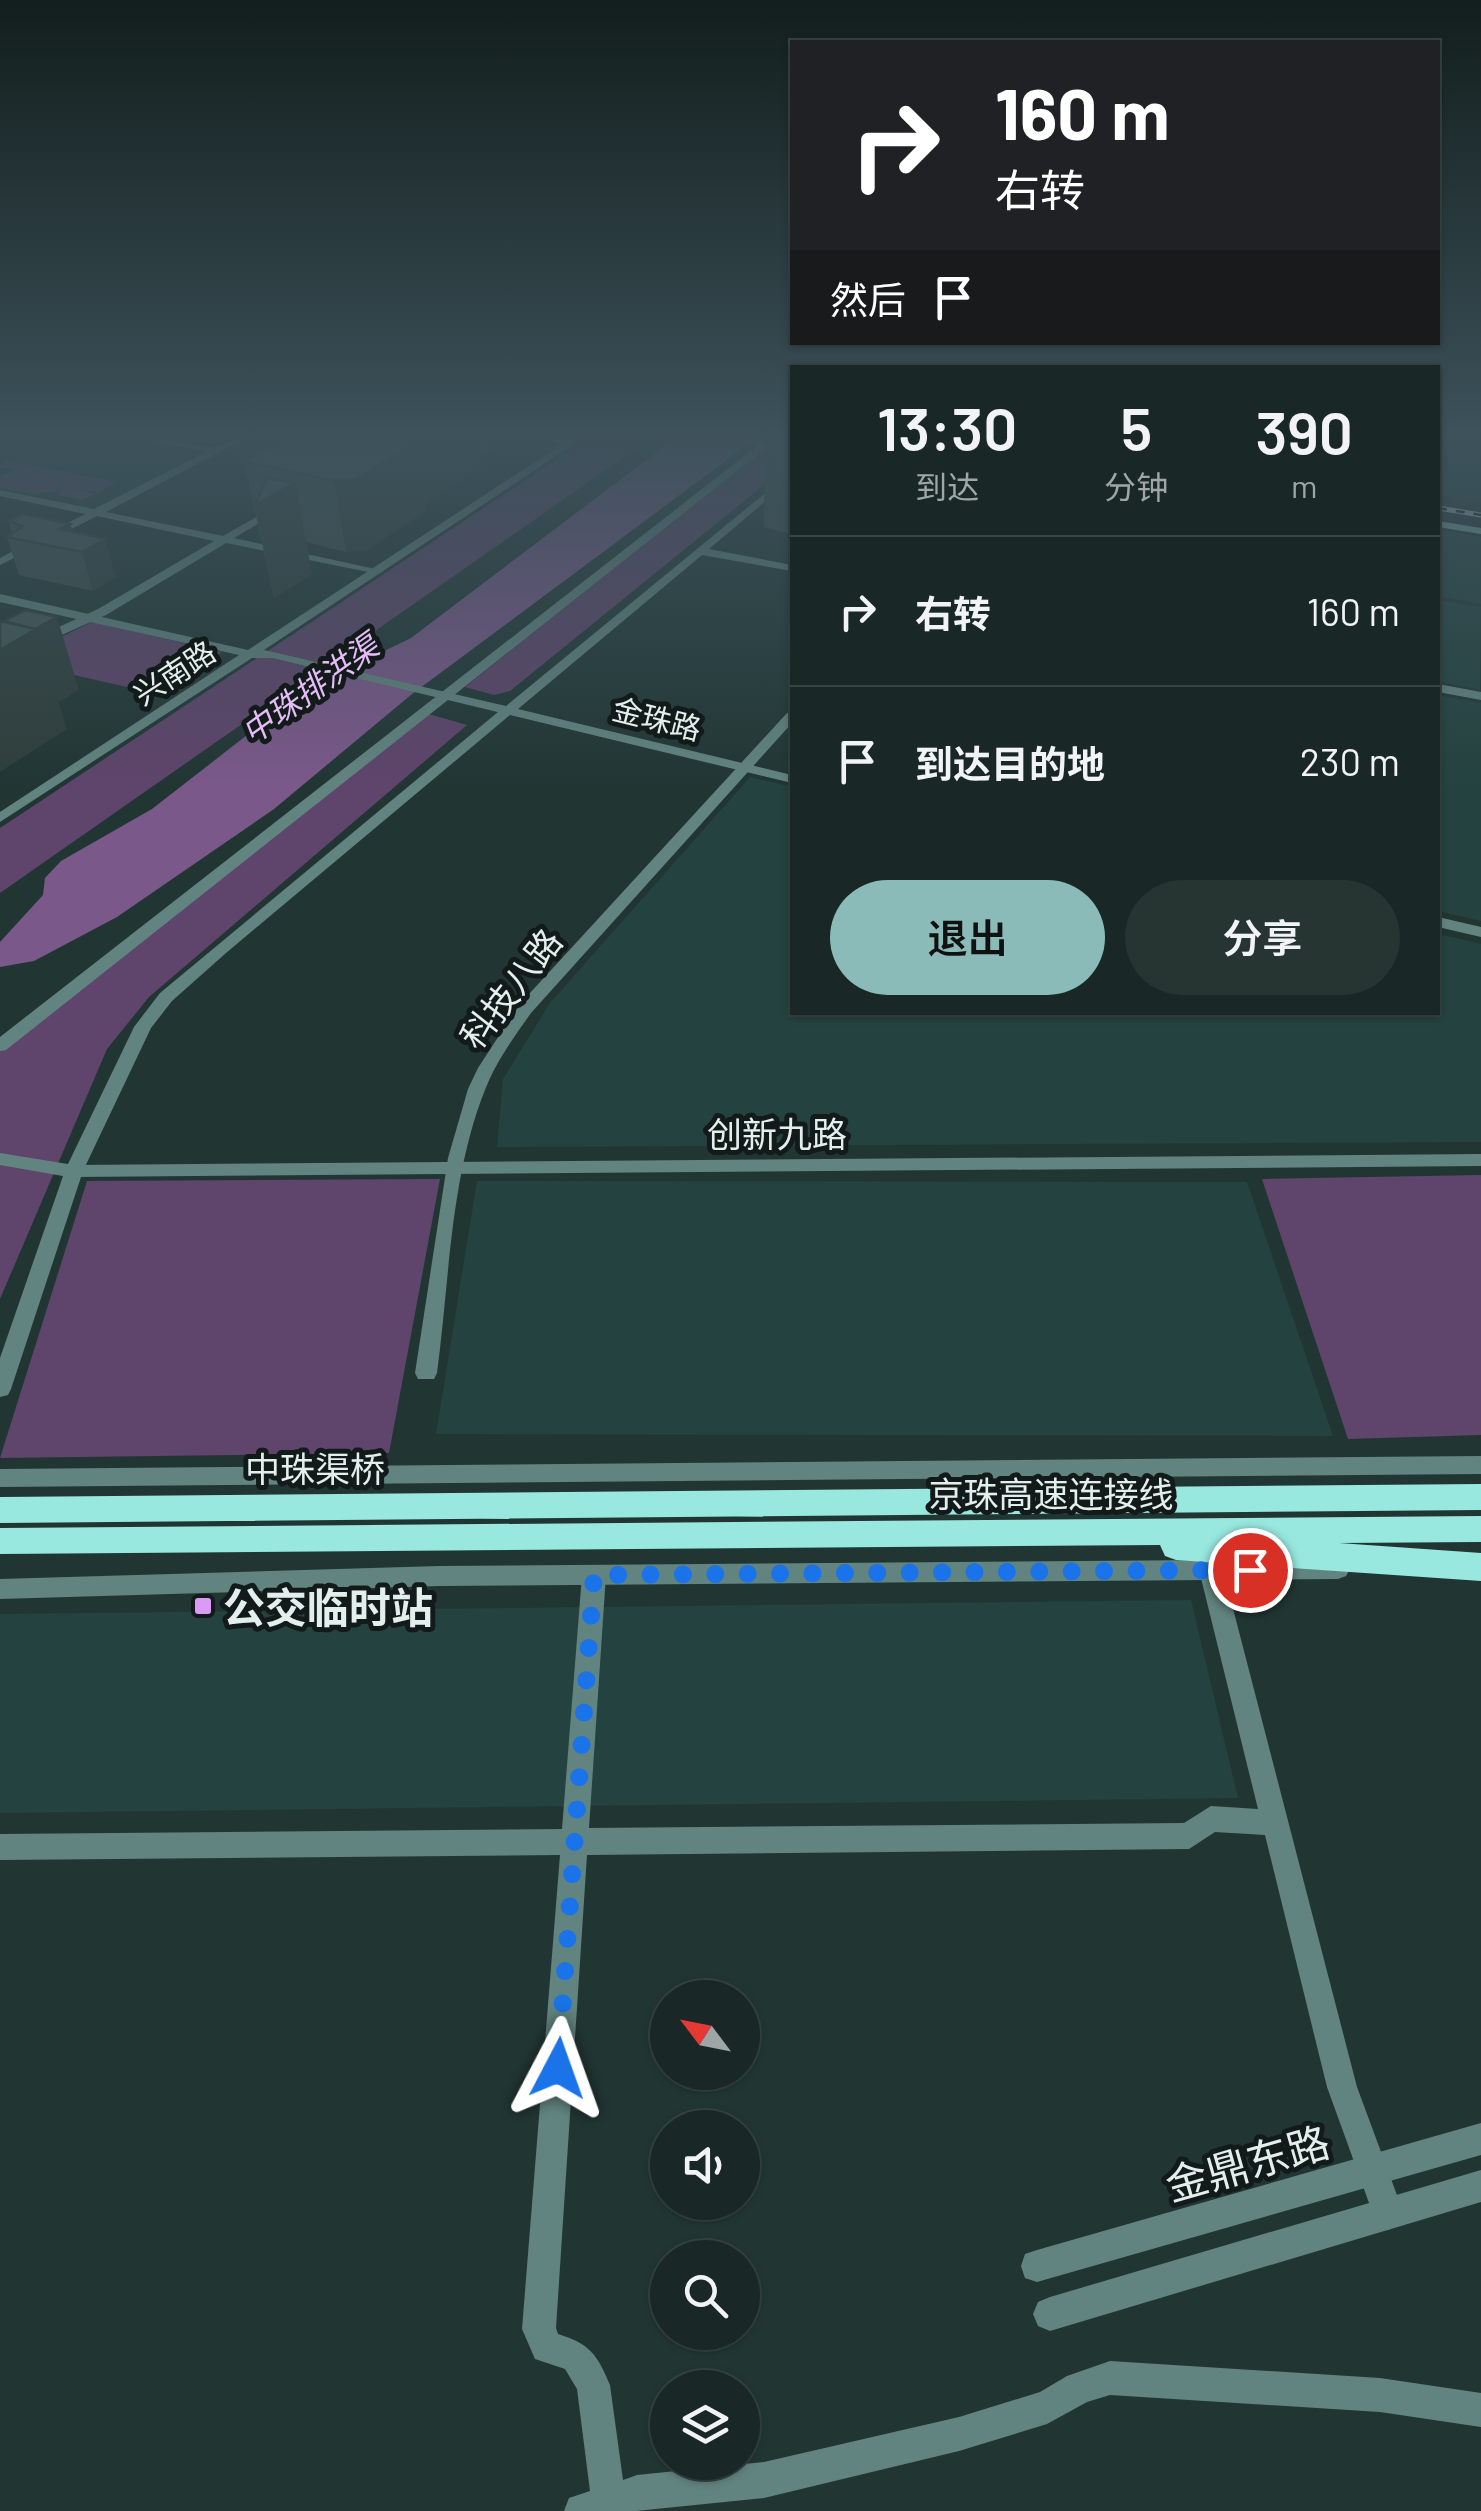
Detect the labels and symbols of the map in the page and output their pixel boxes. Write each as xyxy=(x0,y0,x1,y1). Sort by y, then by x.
water label: 中珠排洪渠 xyxy=(233,623,388,750)
street label: 兴南路 xyxy=(126,632,222,712)
street label: 金珠路 xyxy=(609,690,705,746)
street label: 科技八路 xyxy=(450,920,570,1056)
street label: 创新九路 xyxy=(707,1112,847,1154)
street label: 中珠渠桥 xyxy=(245,1447,385,1489)
street label: 京珠高速连接线 xyxy=(928,1472,1174,1514)
pin xyxy=(1208,1528,1293,1613)
place label: 公交临时站 xyxy=(223,1581,433,1631)
marker: 公交临时站 xyxy=(192,1595,214,1617)
north arrow xyxy=(650,1980,760,2090)
position arrow xyxy=(506,2016,610,2120)
street label: 金鼎东路 xyxy=(1159,2115,1335,2209)

